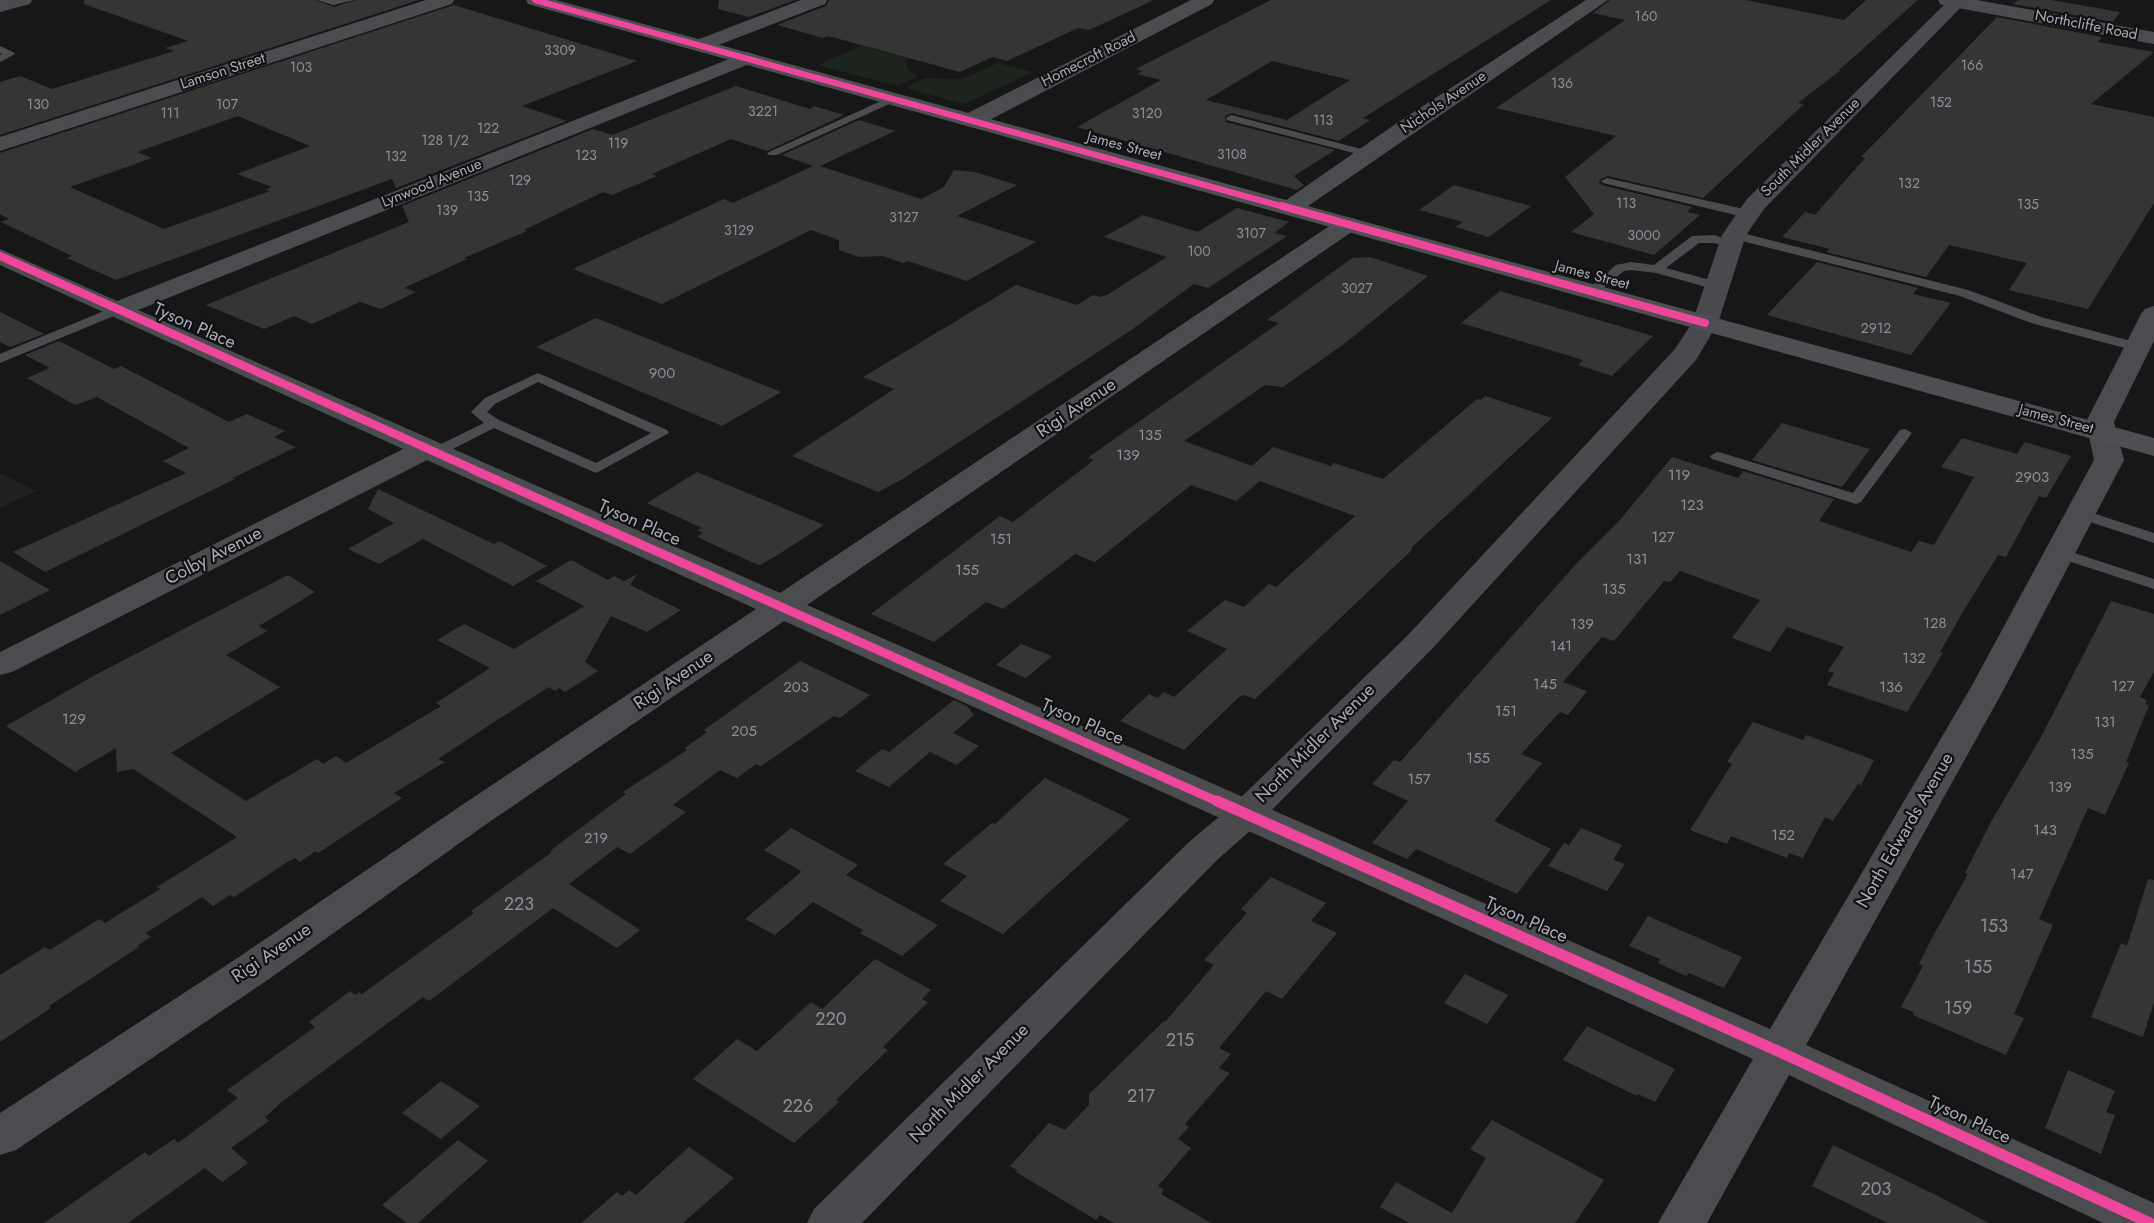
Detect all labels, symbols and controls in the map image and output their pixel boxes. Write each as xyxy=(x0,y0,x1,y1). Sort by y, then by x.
street label: Northcliffe Road xyxy=(2033,7,2139,45)
house number: 160 xyxy=(1635,10,1657,26)
street label: Homecroft Road xyxy=(1039,29,1139,91)
house number: 3309 xyxy=(544,44,576,60)
street label: Lamson Street xyxy=(178,50,268,94)
house number: 166 xyxy=(1961,59,1983,75)
house number: 103 xyxy=(290,61,312,77)
street label: Nichols Avenue xyxy=(1398,68,1490,138)
house number: 136 xyxy=(1551,77,1573,93)
street label: South Midler Avenue xyxy=(1758,95,1864,201)
house number: 152 xyxy=(1930,96,1952,112)
house number: 130 xyxy=(27,98,49,114)
house number: 107 xyxy=(216,98,238,114)
house number: 3221 xyxy=(748,105,778,121)
house number: 111 xyxy=(161,107,179,123)
house number: 3120 xyxy=(1132,107,1162,123)
house number: 113 xyxy=(1313,114,1333,130)
house number: 122 xyxy=(477,122,499,138)
street label: James Street xyxy=(1085,128,1163,166)
house number: 128 1/2 xyxy=(421,134,469,150)
house number: 119 xyxy=(608,137,628,153)
house number: 3108 xyxy=(1217,148,1247,164)
house number: 123 xyxy=(575,149,597,165)
house number: 132 xyxy=(385,150,407,166)
street label: Lynwood Avenue xyxy=(379,156,485,212)
house number: 129 xyxy=(509,174,531,190)
house number: 132 xyxy=(1898,177,1920,193)
house number: 135 xyxy=(467,190,489,206)
house number: 113 xyxy=(1616,197,1636,213)
house number: 135 xyxy=(2017,198,2039,214)
house number: 139 xyxy=(436,204,458,220)
house number: 3127 xyxy=(889,211,919,227)
house number: 3129 xyxy=(724,224,754,240)
house number: 3107 xyxy=(1236,227,1266,243)
house number: 3000 xyxy=(1628,229,1660,245)
house number: 100 xyxy=(1187,245,1211,261)
street label: James Street xyxy=(1553,257,1631,295)
house number: 3027 xyxy=(1341,282,1373,298)
street label: Tyson Place xyxy=(149,299,239,355)
house number: 2912 xyxy=(1861,322,1891,338)
house number: 900 xyxy=(649,365,675,383)
street label: Rigi Avenue xyxy=(1033,375,1121,443)
street label: James Street xyxy=(2017,401,2095,439)
house number: 135 xyxy=(1138,427,1162,445)
house number: 139 xyxy=(1116,447,1140,465)
house number: 119 xyxy=(1668,467,1690,485)
house number: 2903 xyxy=(2015,469,2049,487)
street label: Tyson Place xyxy=(594,496,684,552)
house number: 123 xyxy=(1680,497,1704,515)
street label: Colby Avenue xyxy=(162,523,266,591)
house number: 127 xyxy=(1651,529,1675,547)
house number: 151 xyxy=(990,531,1012,549)
house number: 131 xyxy=(1626,551,1648,569)
house number: 155 xyxy=(955,562,979,580)
house number: 135 xyxy=(1602,581,1626,599)
house number: 128 xyxy=(1923,615,1947,633)
house number: 139 xyxy=(1570,616,1594,634)
house number: 141 xyxy=(1550,638,1572,656)
street label: Rigi Avenue xyxy=(630,647,718,715)
house number: 132 xyxy=(1902,650,1926,668)
house number: 145 xyxy=(1533,676,1557,694)
house number: 127 xyxy=(2111,678,2135,696)
house number: 203 xyxy=(783,679,809,697)
house number: 136 xyxy=(1879,679,1903,697)
street label: North Midler Avenue xyxy=(1252,680,1380,808)
street label: Tyson Place xyxy=(1037,695,1127,751)
house number: 151 xyxy=(1495,703,1517,721)
house number: 129 xyxy=(62,711,86,729)
house number: 131 xyxy=(2094,714,2116,732)
house number: 205 xyxy=(731,723,757,741)
house number: 135 xyxy=(2070,746,2094,764)
house number: 155 xyxy=(1466,750,1490,768)
street label: North Edwards Avenue xyxy=(1853,750,1959,912)
house number: 157 xyxy=(1407,771,1431,789)
house number: 139 xyxy=(2048,779,2072,797)
house number: 143 xyxy=(2033,822,2057,840)
house number: 152 xyxy=(1771,827,1795,845)
house number: 219 xyxy=(584,830,608,848)
house number: 147 xyxy=(2010,866,2034,884)
street label: Tyson Place xyxy=(1481,893,1571,949)
house number: 223 xyxy=(504,895,534,917)
house number: 153 xyxy=(1980,917,2008,939)
street label: Rigi Avenue xyxy=(228,920,316,988)
house number: 155 xyxy=(1964,958,1992,980)
house number: 159 xyxy=(1944,999,1972,1021)
house number: 220 xyxy=(815,1010,847,1032)
street label: North Midler Avenue xyxy=(906,1020,1034,1148)
house number: 215 xyxy=(1166,1031,1194,1053)
house number: 217 xyxy=(1127,1087,1155,1109)
street label: Tyson Place xyxy=(1924,1093,2014,1149)
house number: 226 xyxy=(783,1097,813,1119)
house number: 203 xyxy=(1861,1180,1891,1202)

